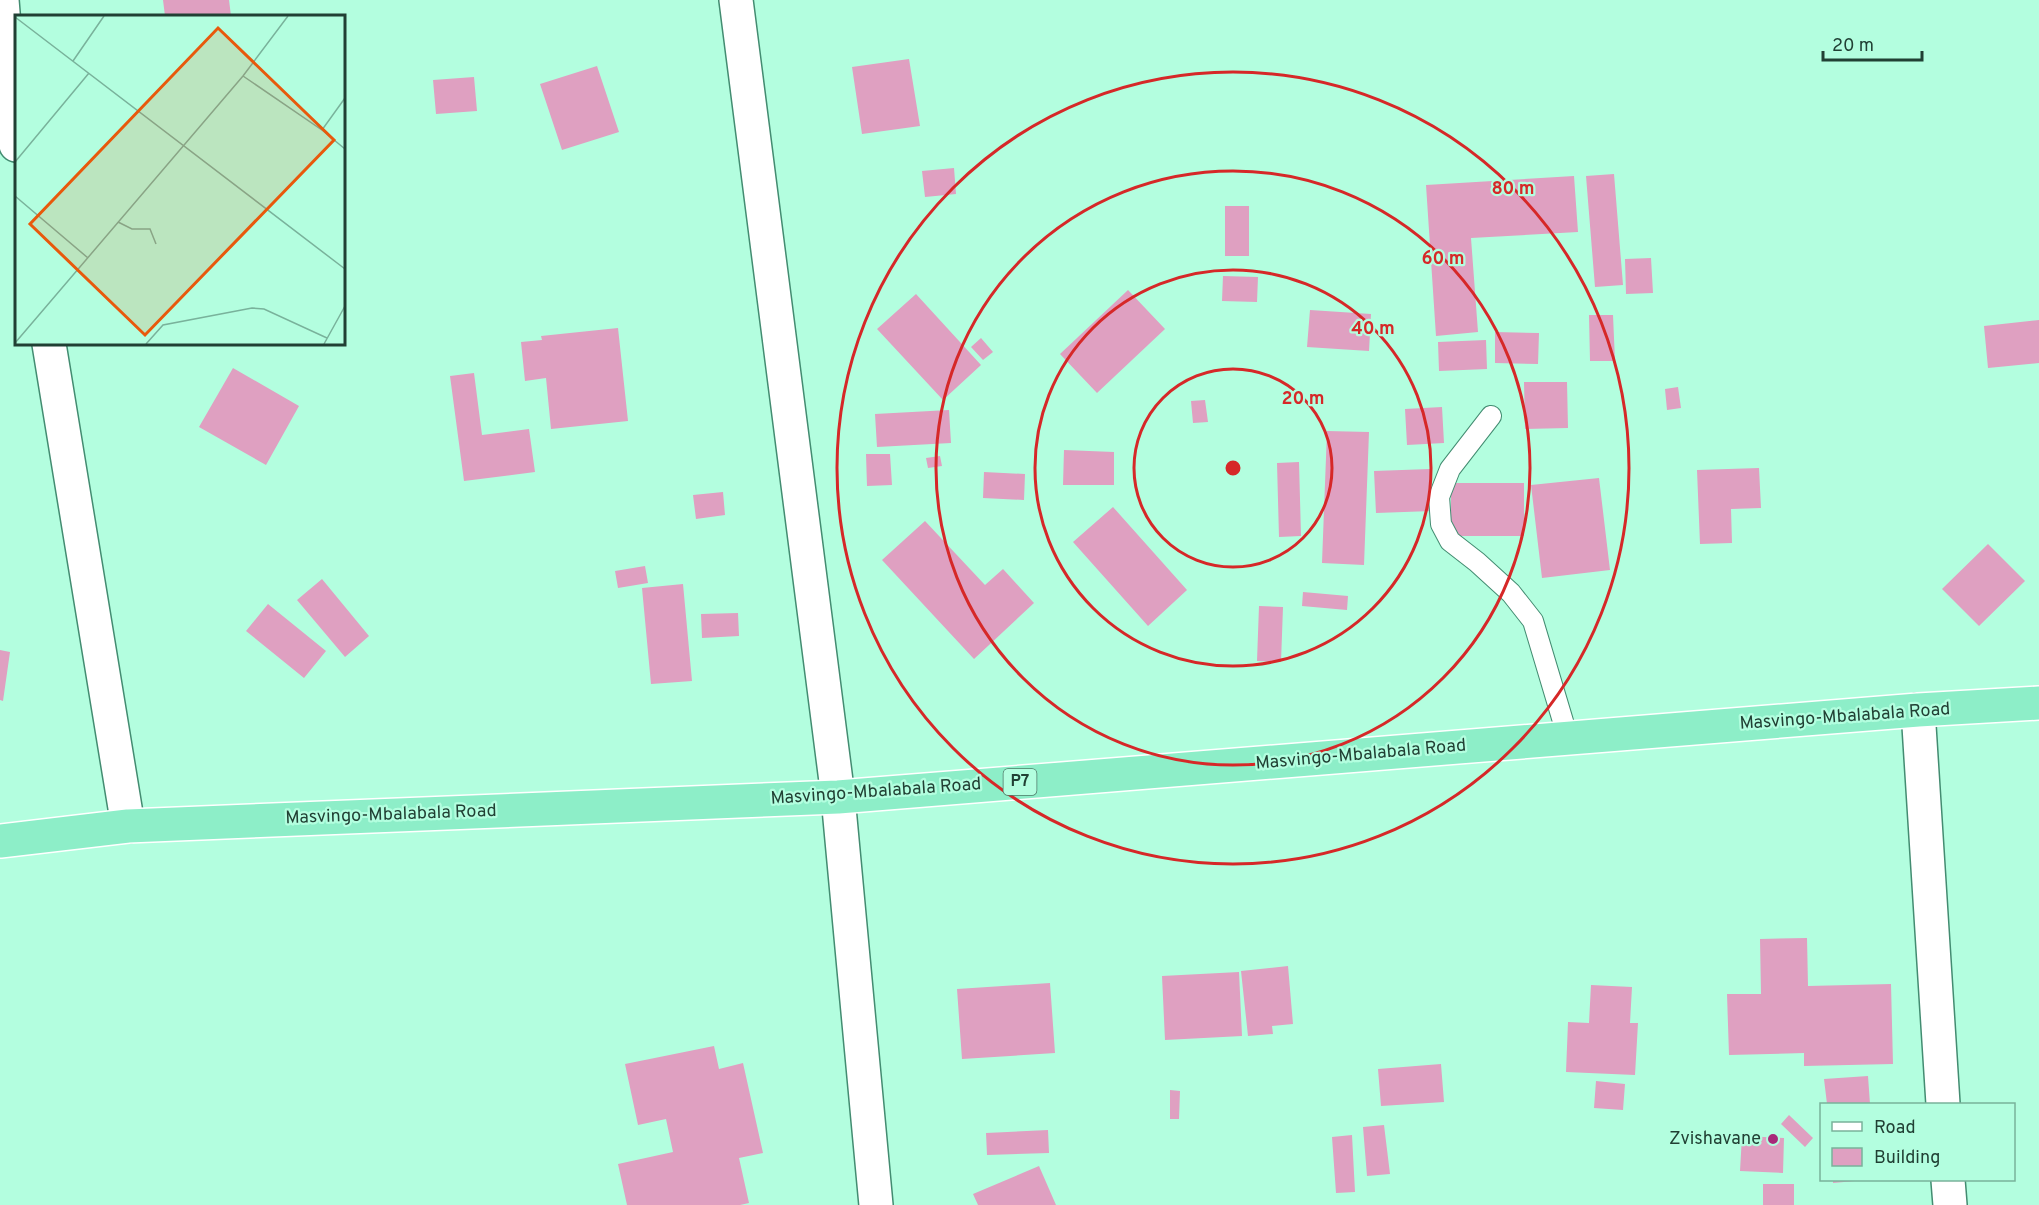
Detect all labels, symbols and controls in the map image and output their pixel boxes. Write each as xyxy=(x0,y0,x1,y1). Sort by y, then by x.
inset map xyxy=(15,15,345,345)
scale bar xyxy=(1823,24,1922,62)
text: 20 m xyxy=(1832,35,1874,58)
text: 80 m xyxy=(1491,178,1535,201)
text: 60 m xyxy=(1421,248,1465,271)
text: 40 m xyxy=(1351,318,1395,341)
text: 20 m xyxy=(1281,388,1325,411)
centre of rings xyxy=(1223,458,1243,478)
street label: Masvingo-Mbalabala Road xyxy=(1739,698,1951,736)
street label: Masvingo-Mbalabala Road xyxy=(1255,734,1467,776)
road number: P7 xyxy=(1004,769,1036,795)
street label: Masvingo-Mbalabala Road xyxy=(770,773,982,811)
street label: Masvingo-Mbalabala Road xyxy=(285,800,497,830)
legend xyxy=(1820,1103,2015,1181)
text: Road xyxy=(1874,1117,1916,1140)
place label: Zvishavane xyxy=(1669,1128,1761,1151)
marker: Zvishavane xyxy=(1766,1132,1780,1146)
text: Building xyxy=(1874,1147,1940,1170)

